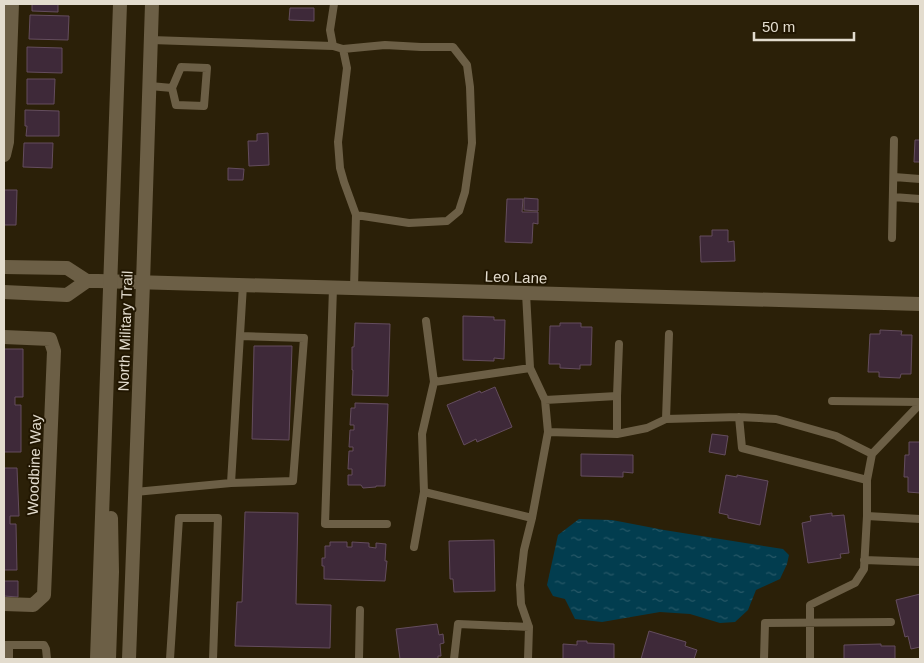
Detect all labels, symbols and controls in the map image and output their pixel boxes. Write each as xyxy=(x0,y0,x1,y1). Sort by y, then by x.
scale bar xyxy=(754,10,854,42)
text: 50 m xyxy=(762,18,795,35)
street label: Leo Lane xyxy=(484,267,548,287)
street label: North Military Trail xyxy=(114,270,136,392)
street label: Woodbine Way xyxy=(24,414,44,516)

